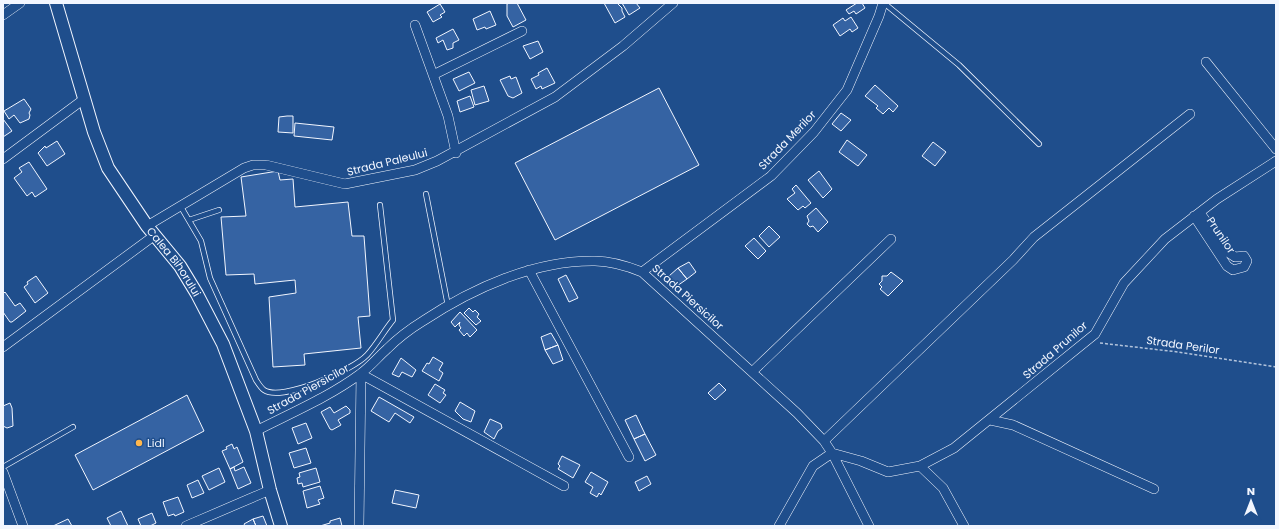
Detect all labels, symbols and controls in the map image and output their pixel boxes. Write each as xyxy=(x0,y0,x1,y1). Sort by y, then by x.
street label: Strada Merilor xyxy=(755,107,819,173)
street label: Strada Paleului xyxy=(345,144,429,180)
street label: Prunilor xyxy=(1203,213,1239,257)
street label: Calea Bihorului xyxy=(143,224,205,300)
street label: Strada Piersicilor xyxy=(649,260,727,334)
street label: Strada Prunilor xyxy=(1019,317,1091,383)
street label: Strada Perilor xyxy=(1145,332,1221,358)
street label: Strada Piersicilor xyxy=(264,360,352,418)
place label: Lidl xyxy=(147,435,165,451)
marker: Lidl xyxy=(134,438,144,448)
north arrow xyxy=(1231,481,1271,521)
text: N xyxy=(1247,483,1255,499)

